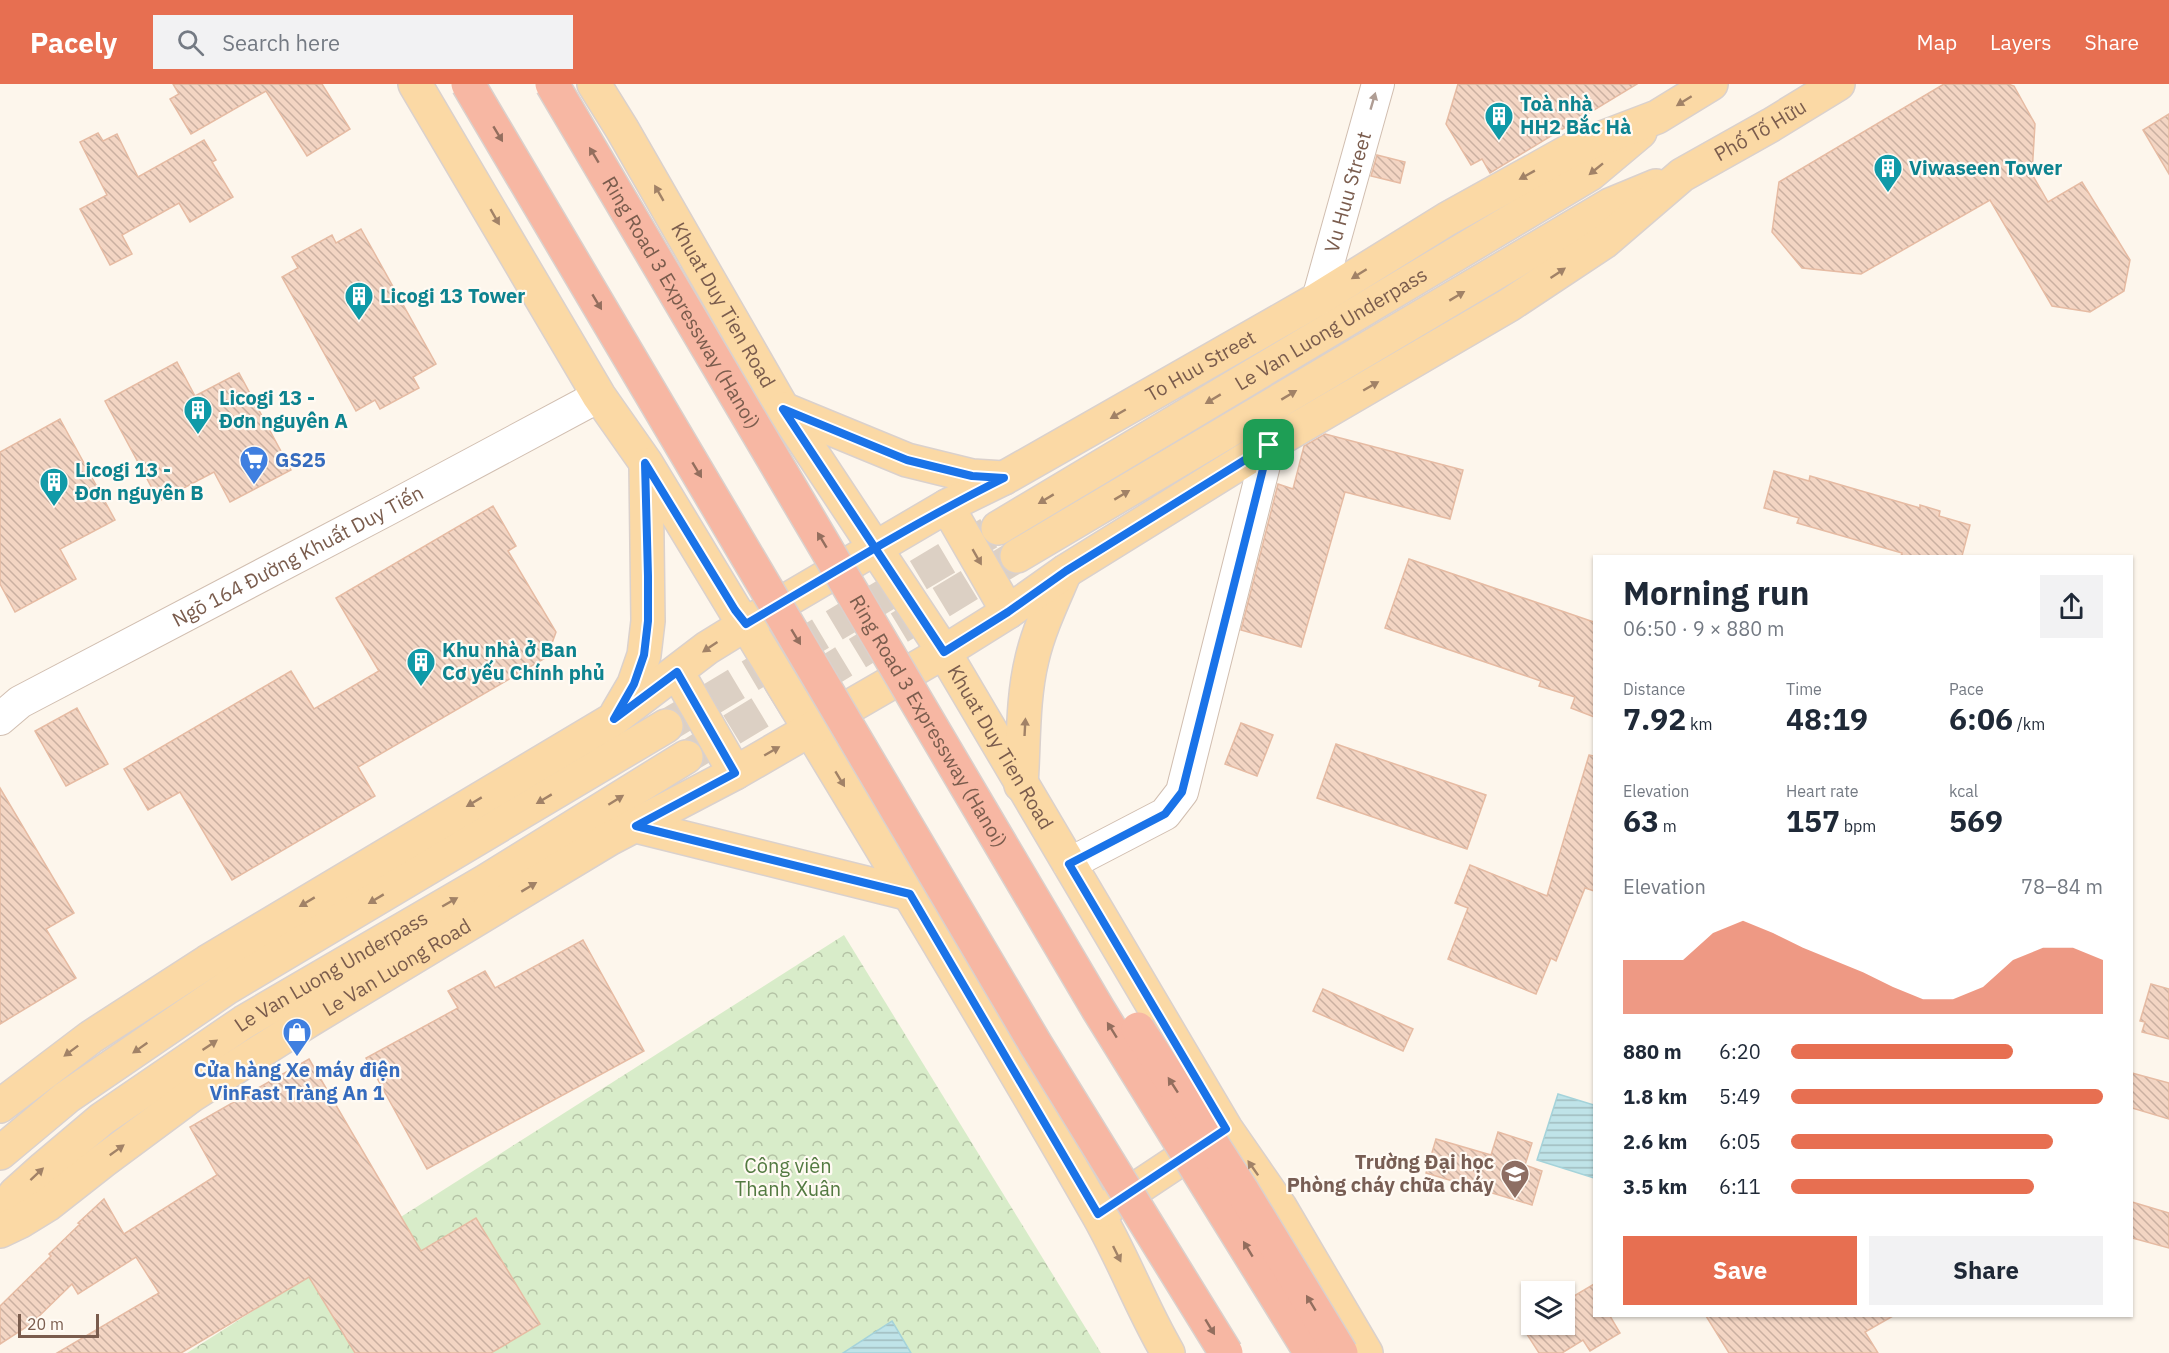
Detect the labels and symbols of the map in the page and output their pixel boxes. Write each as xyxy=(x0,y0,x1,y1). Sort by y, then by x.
place label: Toà nhà HH2 Bắc Hà xyxy=(1520,90,1631,140)
one-way arrow xyxy=(1369,92,1379,110)
street label: Phố Tố Hữu xyxy=(1709,93,1811,167)
one-way arrow xyxy=(1676,95,1692,106)
building icon: Toà nhà HH2 Bắc Hà xyxy=(1483,100,1515,142)
one-way arrow xyxy=(492,126,503,142)
street label: Vu Huu Street xyxy=(1318,128,1377,256)
one-way arrow xyxy=(589,147,600,163)
building icon: Viwaseen Tower xyxy=(1872,152,1904,194)
place label: Viwaseen Tower xyxy=(1909,154,2062,181)
one-way arrow xyxy=(1588,162,1604,175)
one-way arrow xyxy=(1518,170,1535,180)
street label: Ring Road 3 Expressway (Hanoi) xyxy=(596,171,767,434)
one-way arrow xyxy=(654,185,665,201)
one-way arrow xyxy=(489,209,500,225)
street label: Khuat Duy Tien Road xyxy=(665,217,782,392)
street label: Le Van Luong Underpass xyxy=(1230,261,1432,396)
one-way arrow xyxy=(1549,267,1565,279)
one-way arrow xyxy=(1351,268,1367,279)
building icon: Licogi 13 Tower xyxy=(343,280,375,322)
place label: Licogi 13 Tower xyxy=(380,282,525,309)
one-way arrow xyxy=(1449,290,1465,301)
one-way arrow xyxy=(592,294,602,311)
street label: To Huu Street xyxy=(1140,323,1260,408)
one-way arrow xyxy=(1363,381,1380,391)
place label: Licogi 13 - Đơn nguyên A xyxy=(219,384,348,434)
one-way arrow xyxy=(1281,390,1298,400)
building icon: Licogi 13 - Đơn nguyên A xyxy=(182,394,214,436)
one-way arrow xyxy=(1205,394,1221,405)
one-way arrow xyxy=(1109,408,1126,418)
pin xyxy=(1243,419,1294,470)
supermarket icon: GS25 xyxy=(238,444,270,486)
place label: GS25 xyxy=(275,446,326,473)
place label: Licogi 13 - Đơn nguyên B xyxy=(75,456,204,506)
one-way arrow xyxy=(691,462,702,478)
building icon: Licogi 13 - Đơn nguyên B xyxy=(38,466,70,508)
street label: Ngõ 164 Đường Khuất Duy Tiến xyxy=(167,479,428,633)
one-way arrow xyxy=(1114,489,1130,500)
one-way arrow xyxy=(1038,494,1054,505)
one-way arrow xyxy=(817,531,827,548)
one-way arrow xyxy=(971,549,982,565)
street label: Ring Road 3 Expressway (Hanoi) xyxy=(843,590,1014,852)
one-way arrow xyxy=(791,629,801,646)
place label: Khu nhà ở Ban Cơ yếu Chính phủ xyxy=(442,636,605,686)
one-way arrow xyxy=(702,641,719,652)
building icon: Khu nhà ở Ban Cơ yếu Chính phủ xyxy=(405,646,437,688)
street label: Khuat Duy Tien Road xyxy=(941,660,1060,834)
one-way arrow xyxy=(1020,717,1029,736)
one-way arrow xyxy=(764,746,781,756)
one-way arrow xyxy=(835,771,846,787)
one-way arrow xyxy=(536,794,552,805)
one-way arrow xyxy=(608,795,624,806)
one-way arrow xyxy=(466,797,482,808)
one-way arrow xyxy=(521,882,537,893)
one-way arrow xyxy=(367,894,384,904)
one-way arrow xyxy=(442,896,458,907)
one-way arrow xyxy=(299,897,315,908)
street label: Le Van Luong Underpass xyxy=(229,904,433,1038)
street label: Le Van Luong Road xyxy=(317,912,476,1022)
shop icon: Cửa hàng Xe máy điện VinFast Tràng An 1 xyxy=(281,1016,313,1058)
one-way arrow xyxy=(1106,1022,1117,1038)
one-way arrow xyxy=(202,1039,218,1051)
one-way arrow xyxy=(133,1042,149,1054)
one-way arrow xyxy=(63,1045,78,1057)
place label: Cửa hàng Xe máy điện VinFast Tràng An 1 xyxy=(194,1056,400,1106)
one-way arrow xyxy=(1168,1076,1179,1093)
one-way arrow xyxy=(108,1144,124,1156)
place label: Trường Đại học Phòng cháy chữa cháy xyxy=(1287,1148,1494,1198)
park label: Công viên Thanh Xuân xyxy=(735,1152,841,1202)
school or university icon: Trường Đại học Phòng cháy chữa cháy xyxy=(1499,1158,1531,1200)
one-way arrow xyxy=(1247,1161,1259,1177)
one-way arrow xyxy=(30,1167,44,1181)
one-way arrow xyxy=(1243,1241,1254,1257)
one-way arrow xyxy=(1113,1246,1122,1263)
one-way arrow xyxy=(1305,1295,1316,1311)
scale bar xyxy=(18,1311,99,1338)
one-way arrow xyxy=(1205,1319,1216,1335)

